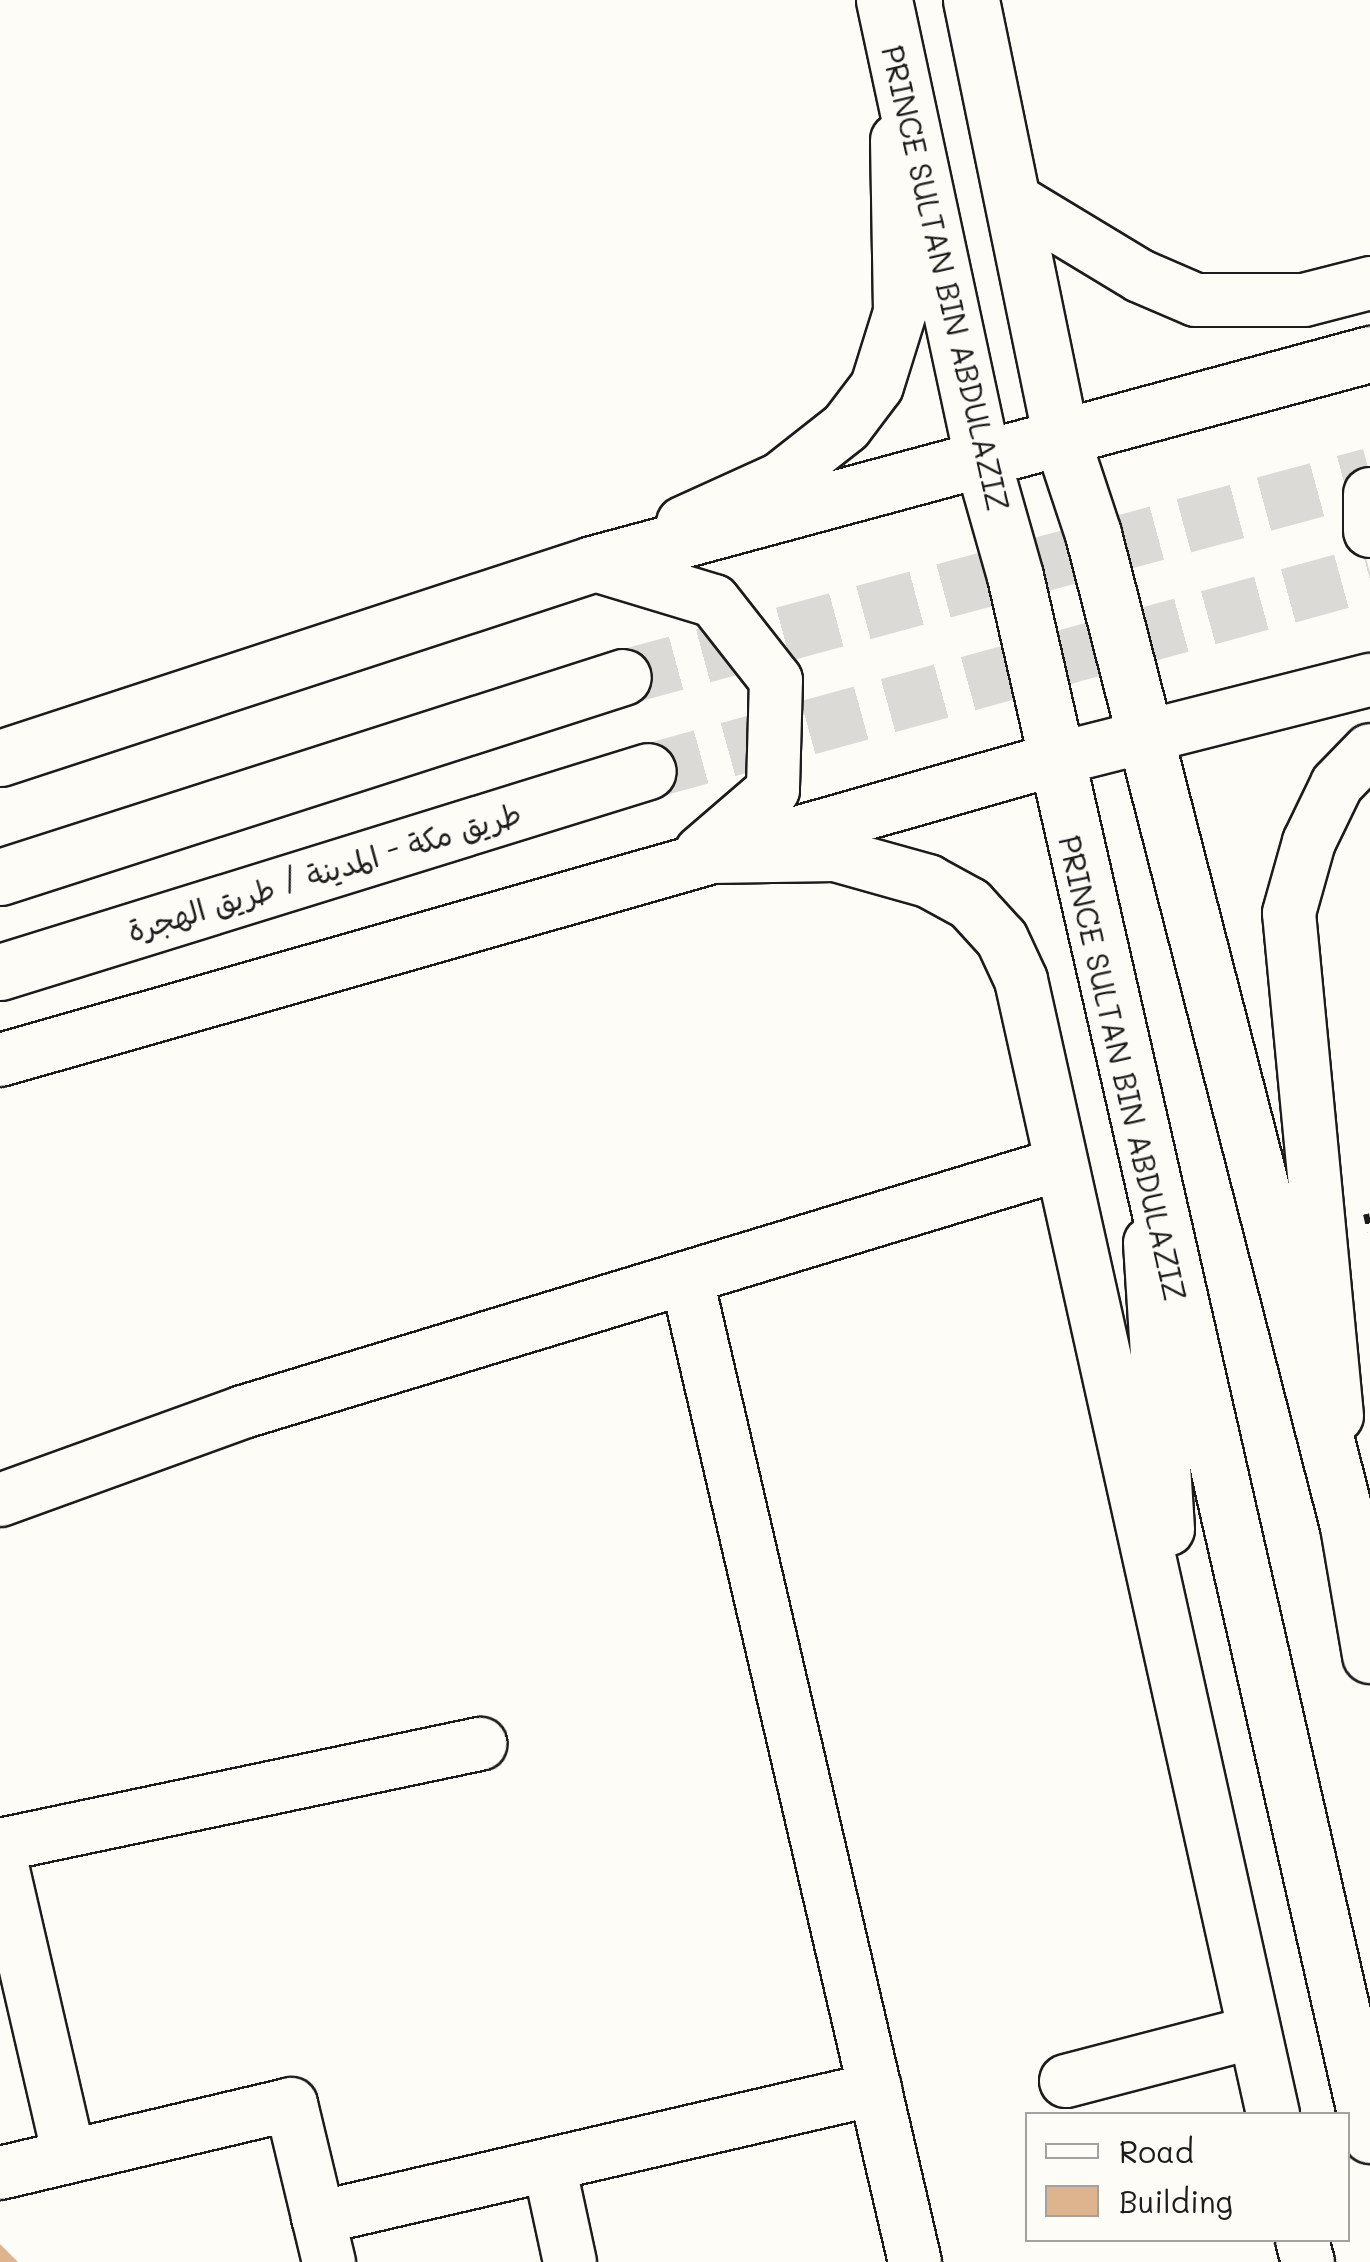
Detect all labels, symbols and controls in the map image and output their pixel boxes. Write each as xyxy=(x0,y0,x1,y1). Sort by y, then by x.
street label: PRINCE SULTAN BIN ABDULAZIZ xyxy=(875,42,1017,514)
street label: طريق مكة - المدينة / طريق الهجرة xyxy=(123,794,525,948)
street label: PRINCE SULTAN BIN ABDULAZIZ xyxy=(1052,832,1194,1304)
legend xyxy=(1025,2112,1350,2242)
text: Road xyxy=(1119,2131,1194,2171)
text: Building xyxy=(1119,2181,1233,2221)

